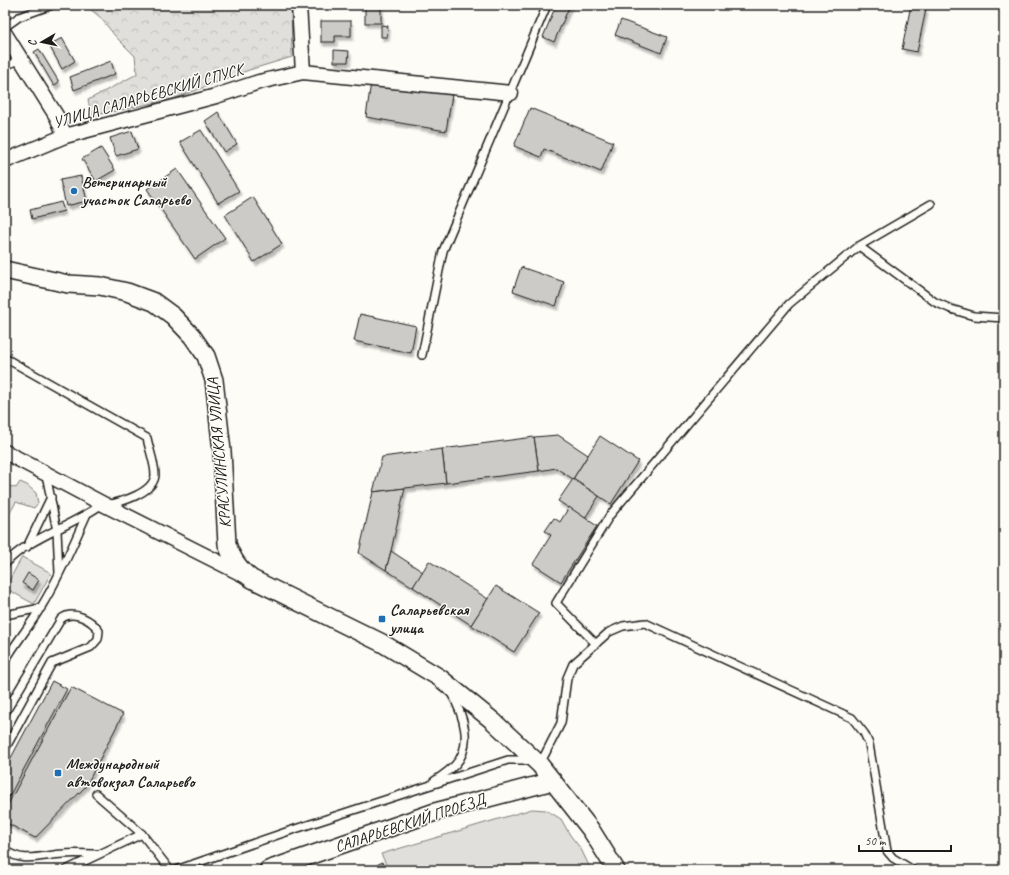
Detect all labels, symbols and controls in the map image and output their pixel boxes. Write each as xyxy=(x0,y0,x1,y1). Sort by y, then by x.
north arrow xyxy=(22,22,62,62)
text: С xyxy=(25,38,39,47)
street label: УЛИЦА САЛАРЬЕВСКИЙ СПУСК xyxy=(51,58,248,133)
place label: Ветеринарный участок Саларьево xyxy=(80,172,191,210)
marker: Ветеринарный участок Саларьево xyxy=(69,186,79,196)
street label: КРАСУЛИНСКАЯ УЛИЦА xyxy=(202,376,236,529)
place label: Саларьевская улица xyxy=(388,600,470,638)
marker: Саларьевская улица xyxy=(377,614,387,624)
place label: Международный автовокзал Саларьево xyxy=(66,754,196,792)
marker: Международный автовокзал Саларьево xyxy=(53,768,63,778)
street label: САЛАРЬЕВСКИЙ ПРОЕЗД xyxy=(332,789,489,857)
scale bar xyxy=(859,827,951,853)
text: 50 m xyxy=(865,833,887,849)

